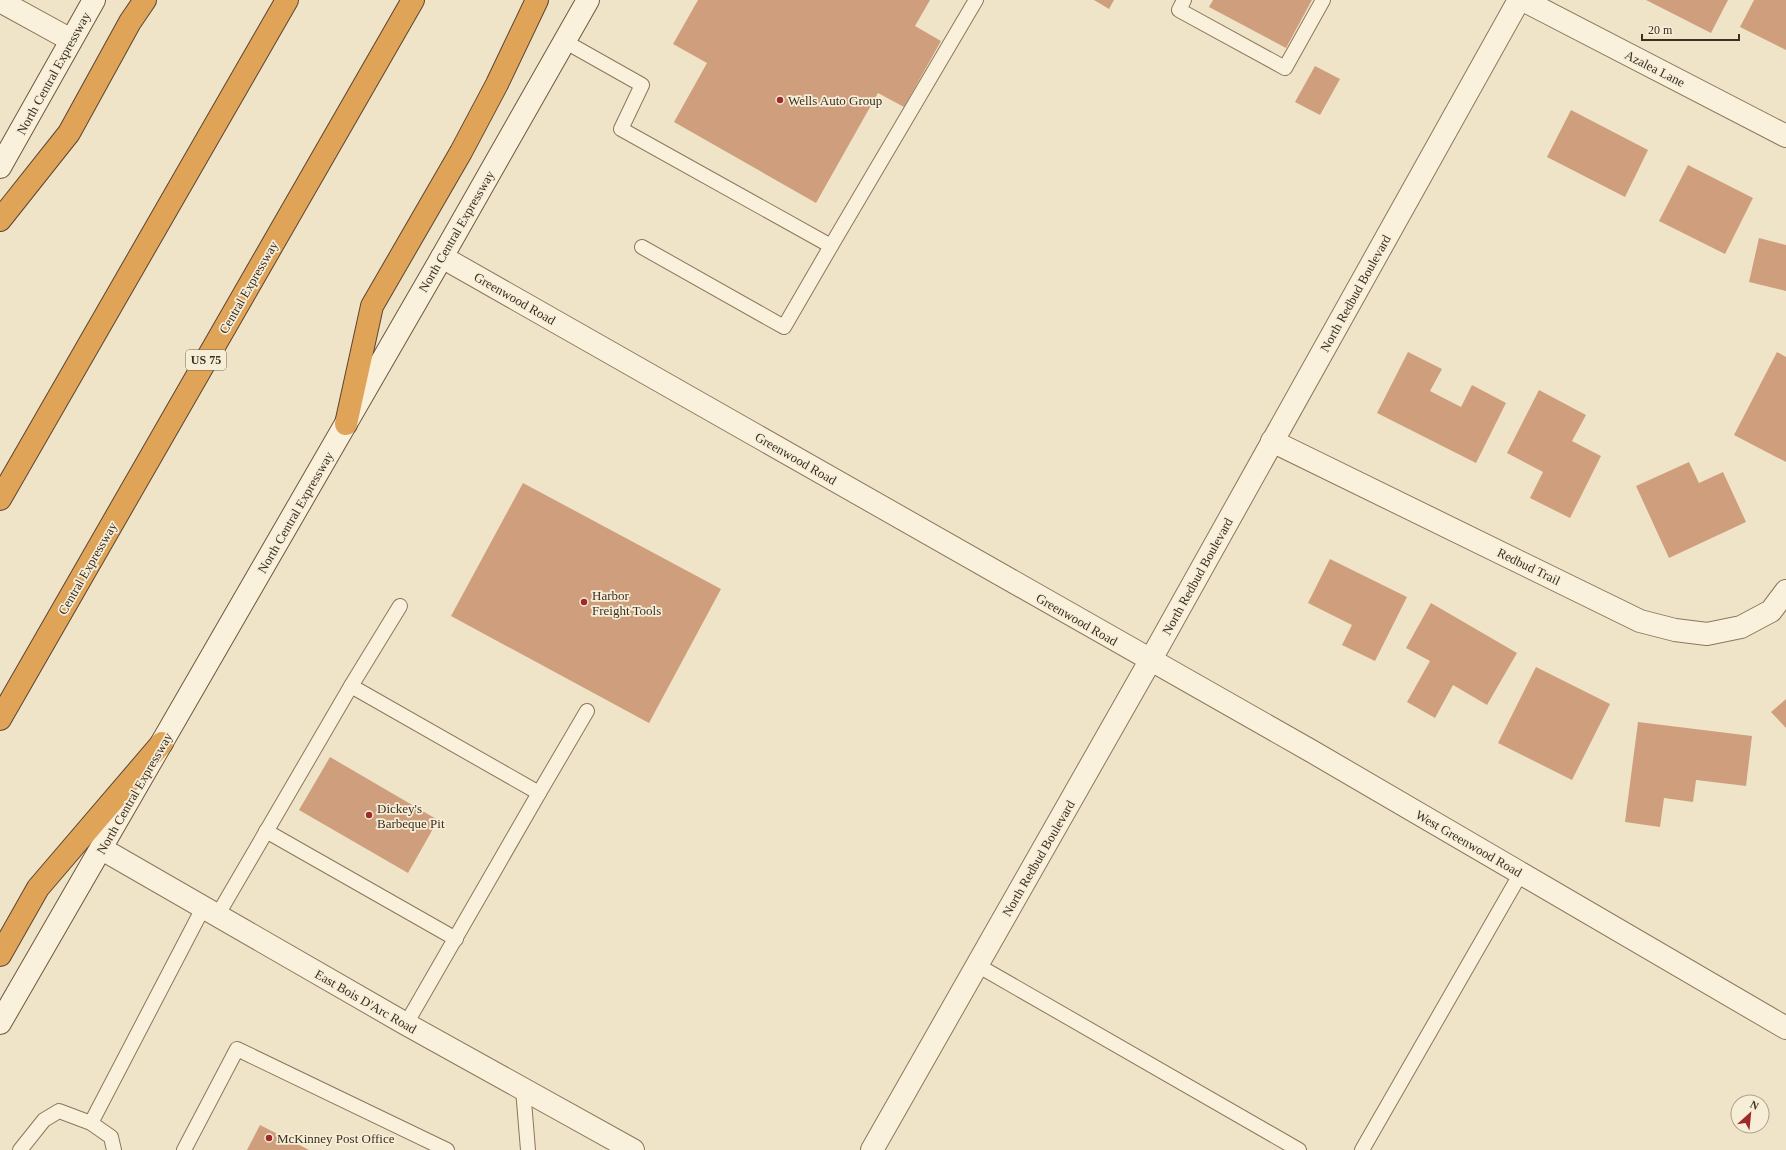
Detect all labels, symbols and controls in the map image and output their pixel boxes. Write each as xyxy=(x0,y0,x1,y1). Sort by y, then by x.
street label: North Central Expressway xyxy=(13,9,94,137)
scale bar xyxy=(1642,16,1739,42)
text: 20 m xyxy=(1648,23,1673,37)
street label: Azalea Lane xyxy=(1622,47,1687,90)
place label: Wells Auto Group xyxy=(788,93,882,108)
marker: Wells Auto Group xyxy=(775,95,785,105)
street label: North Central Expressway xyxy=(415,167,498,295)
street label: North Redbud Boulevard xyxy=(1317,232,1394,354)
street label: Central Expressway xyxy=(216,238,281,336)
street label: Greenwood Road xyxy=(471,269,558,328)
road number: US 75 xyxy=(186,350,226,370)
street label: Greenwood Road xyxy=(752,429,839,488)
street label: North Central Expressway xyxy=(254,448,337,576)
street label: North Redbud Boulevard xyxy=(1159,515,1236,637)
street label: Central Expressway xyxy=(55,519,120,617)
street label: Redbud Trail xyxy=(1495,545,1563,588)
place label: Harbor Freight Tools xyxy=(592,588,661,618)
street label: Greenwood Road xyxy=(1033,590,1120,649)
marker: Harbor Freight Tools xyxy=(579,597,589,607)
street label: North Central Expressway xyxy=(93,729,176,857)
street label: North Redbud Boulevard xyxy=(999,797,1078,919)
place label: Dickey's Barbeque Pit xyxy=(377,801,445,831)
street label: West Greenwood Road xyxy=(1413,807,1525,880)
marker: Dickey's Barbeque Pit xyxy=(364,810,374,820)
street label: East Bois D'Arc Road xyxy=(312,966,420,1037)
north arrow xyxy=(1730,1094,1770,1134)
text: N xyxy=(1748,1098,1761,1112)
place label: McKinney Post Office xyxy=(277,1131,395,1146)
marker: McKinney Post Office xyxy=(264,1133,274,1143)

